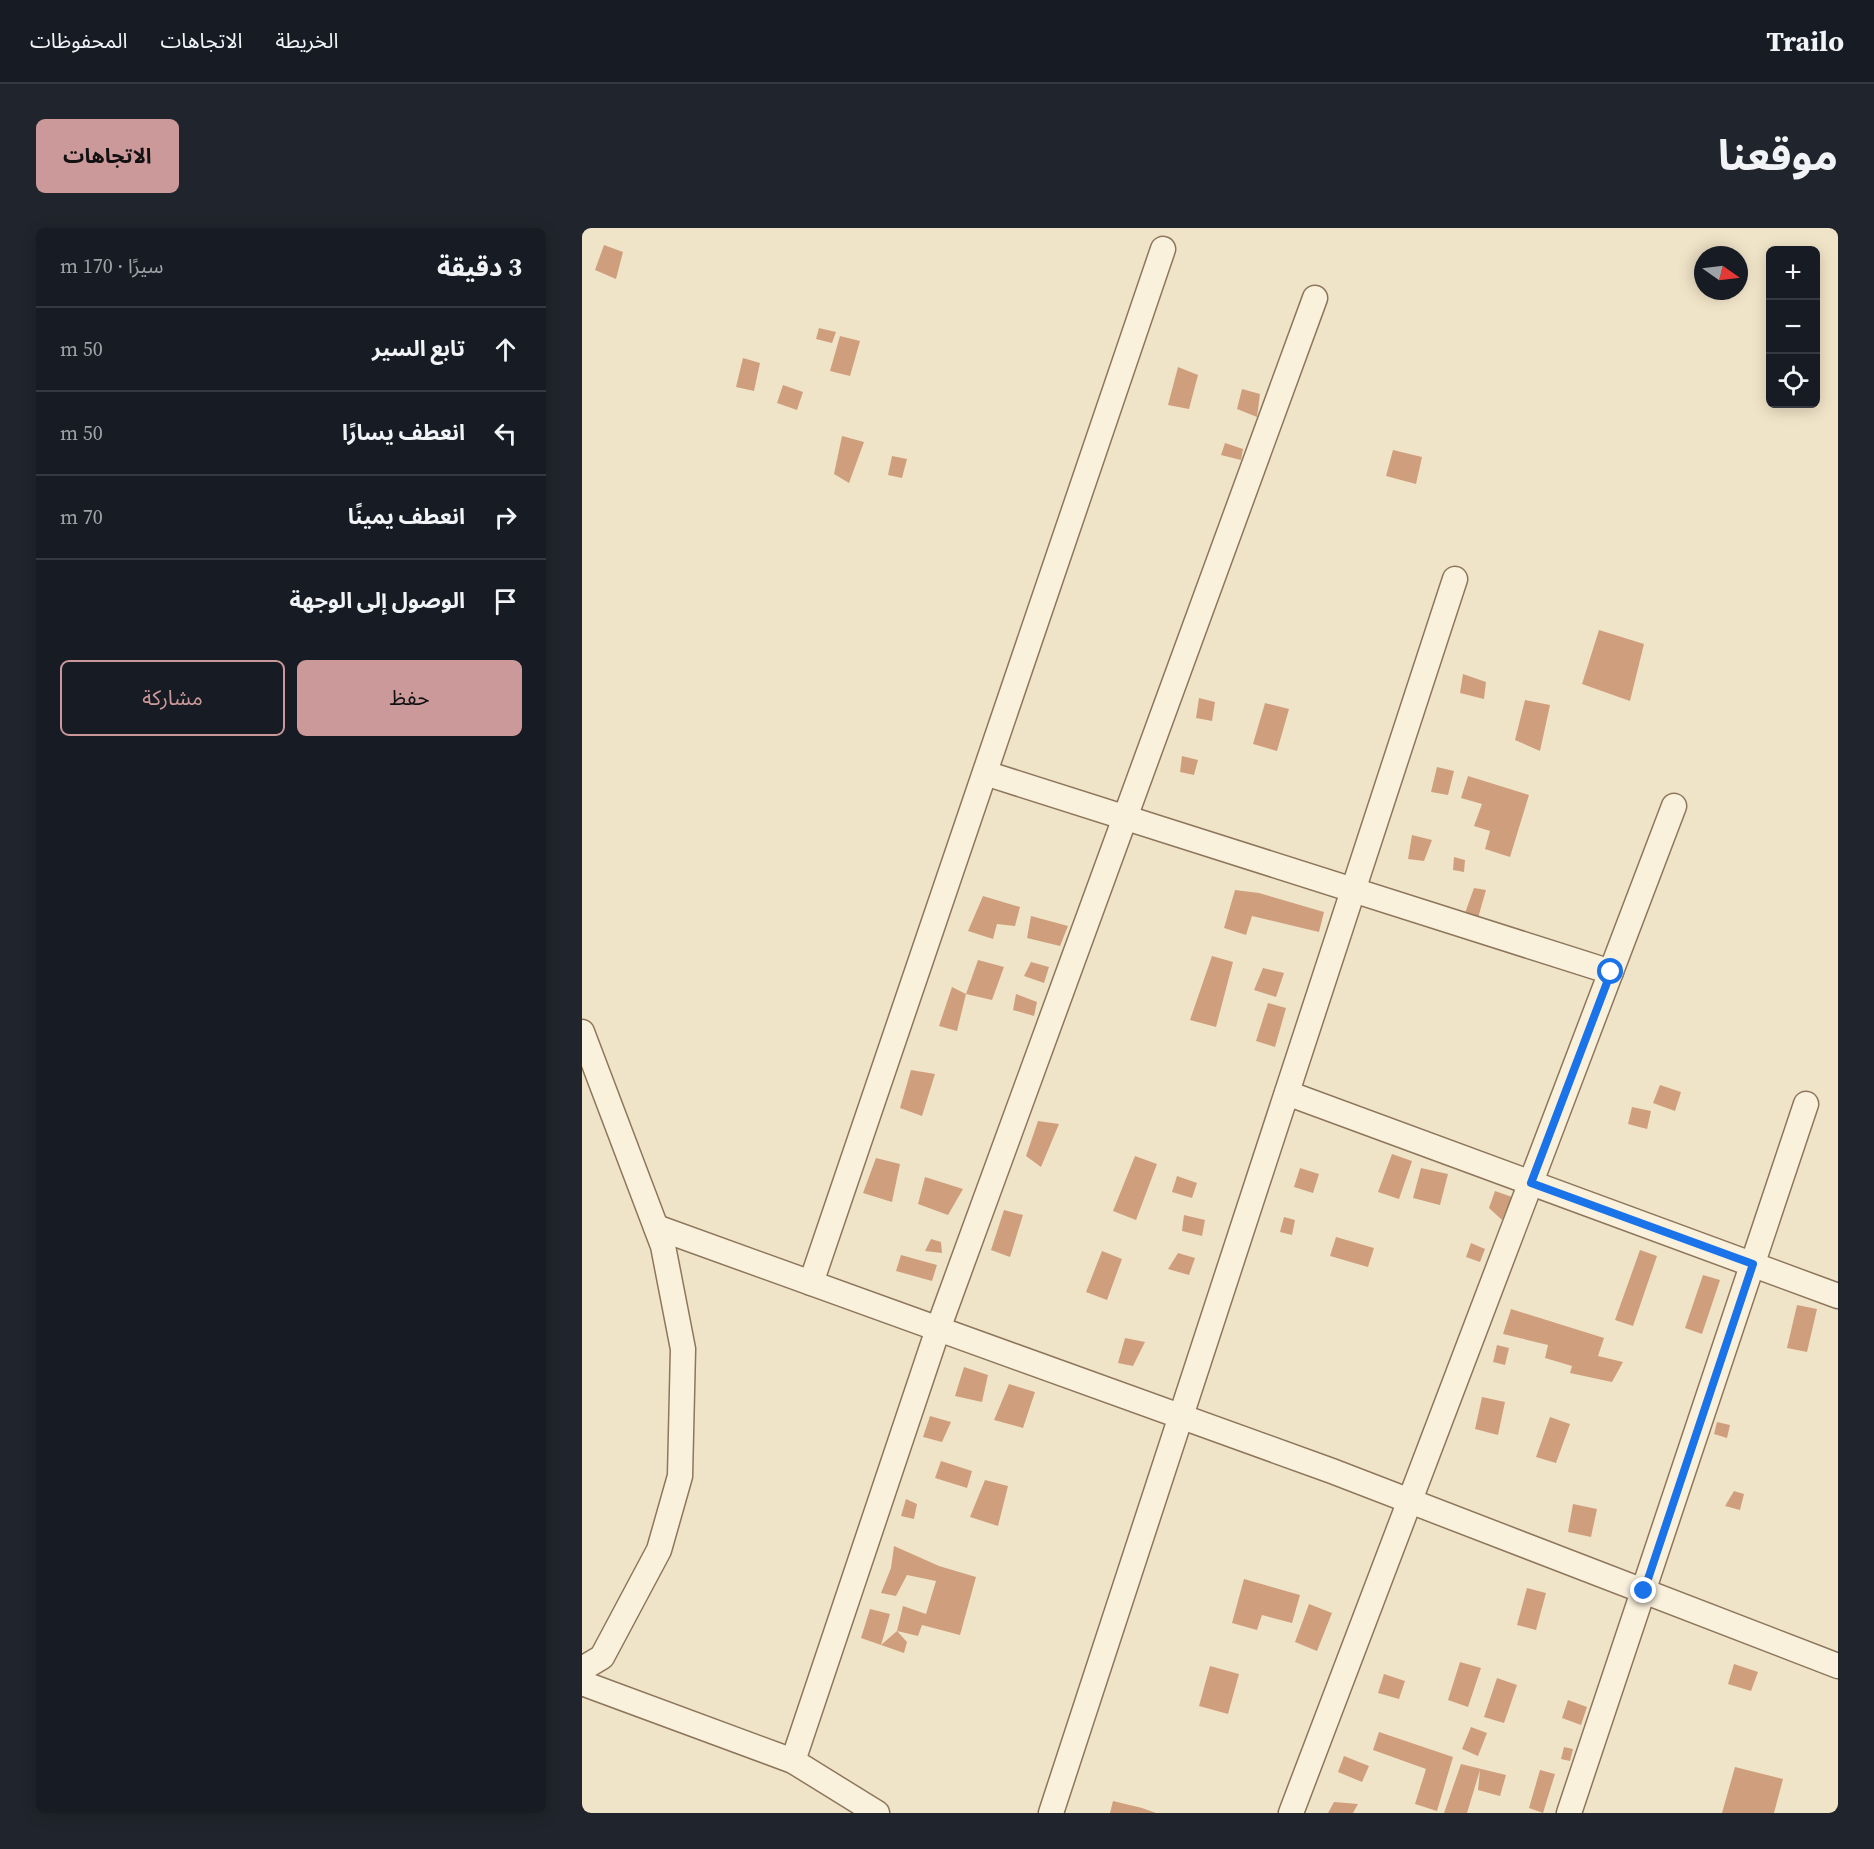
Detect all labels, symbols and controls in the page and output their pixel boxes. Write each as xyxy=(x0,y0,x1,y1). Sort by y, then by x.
text: Trailo xyxy=(1766,22,1844,60)
text: المحفوظات xyxy=(30,26,127,55)
text: الاتجاهات xyxy=(160,26,242,55)
text: الخريطة xyxy=(275,26,338,55)
button: الاتجاهات xyxy=(36,119,179,193)
text: موقعنا xyxy=(1718,126,1838,184)
north arrow xyxy=(1694,246,1748,300)
map controls xyxy=(1766,246,1820,408)
button: + xyxy=(1766,246,1820,300)
text: 3 دقيقة xyxy=(437,249,522,285)
text: سيرًا · 170 m xyxy=(60,252,163,280)
button: − xyxy=(1766,300,1820,354)
text: تابع السير xyxy=(372,333,465,363)
icon: ahead xyxy=(489,333,522,366)
text: 50 m xyxy=(60,335,103,363)
button: locate xyxy=(1766,354,1820,408)
text: انعطف يسارًا xyxy=(342,417,465,447)
icon: left xyxy=(489,417,522,450)
text: 50 m xyxy=(60,419,103,447)
text: انعطف يمينًا xyxy=(348,501,465,531)
icon: right xyxy=(489,501,522,534)
text: 70 m xyxy=(60,503,103,531)
text: الوصول إلى الوجهة xyxy=(289,585,465,615)
icon: arrive xyxy=(489,585,522,618)
button: مشاركة xyxy=(60,660,285,736)
button: حفظ xyxy=(297,660,522,736)
route start xyxy=(1597,958,1623,984)
route end xyxy=(1630,1577,1656,1603)

